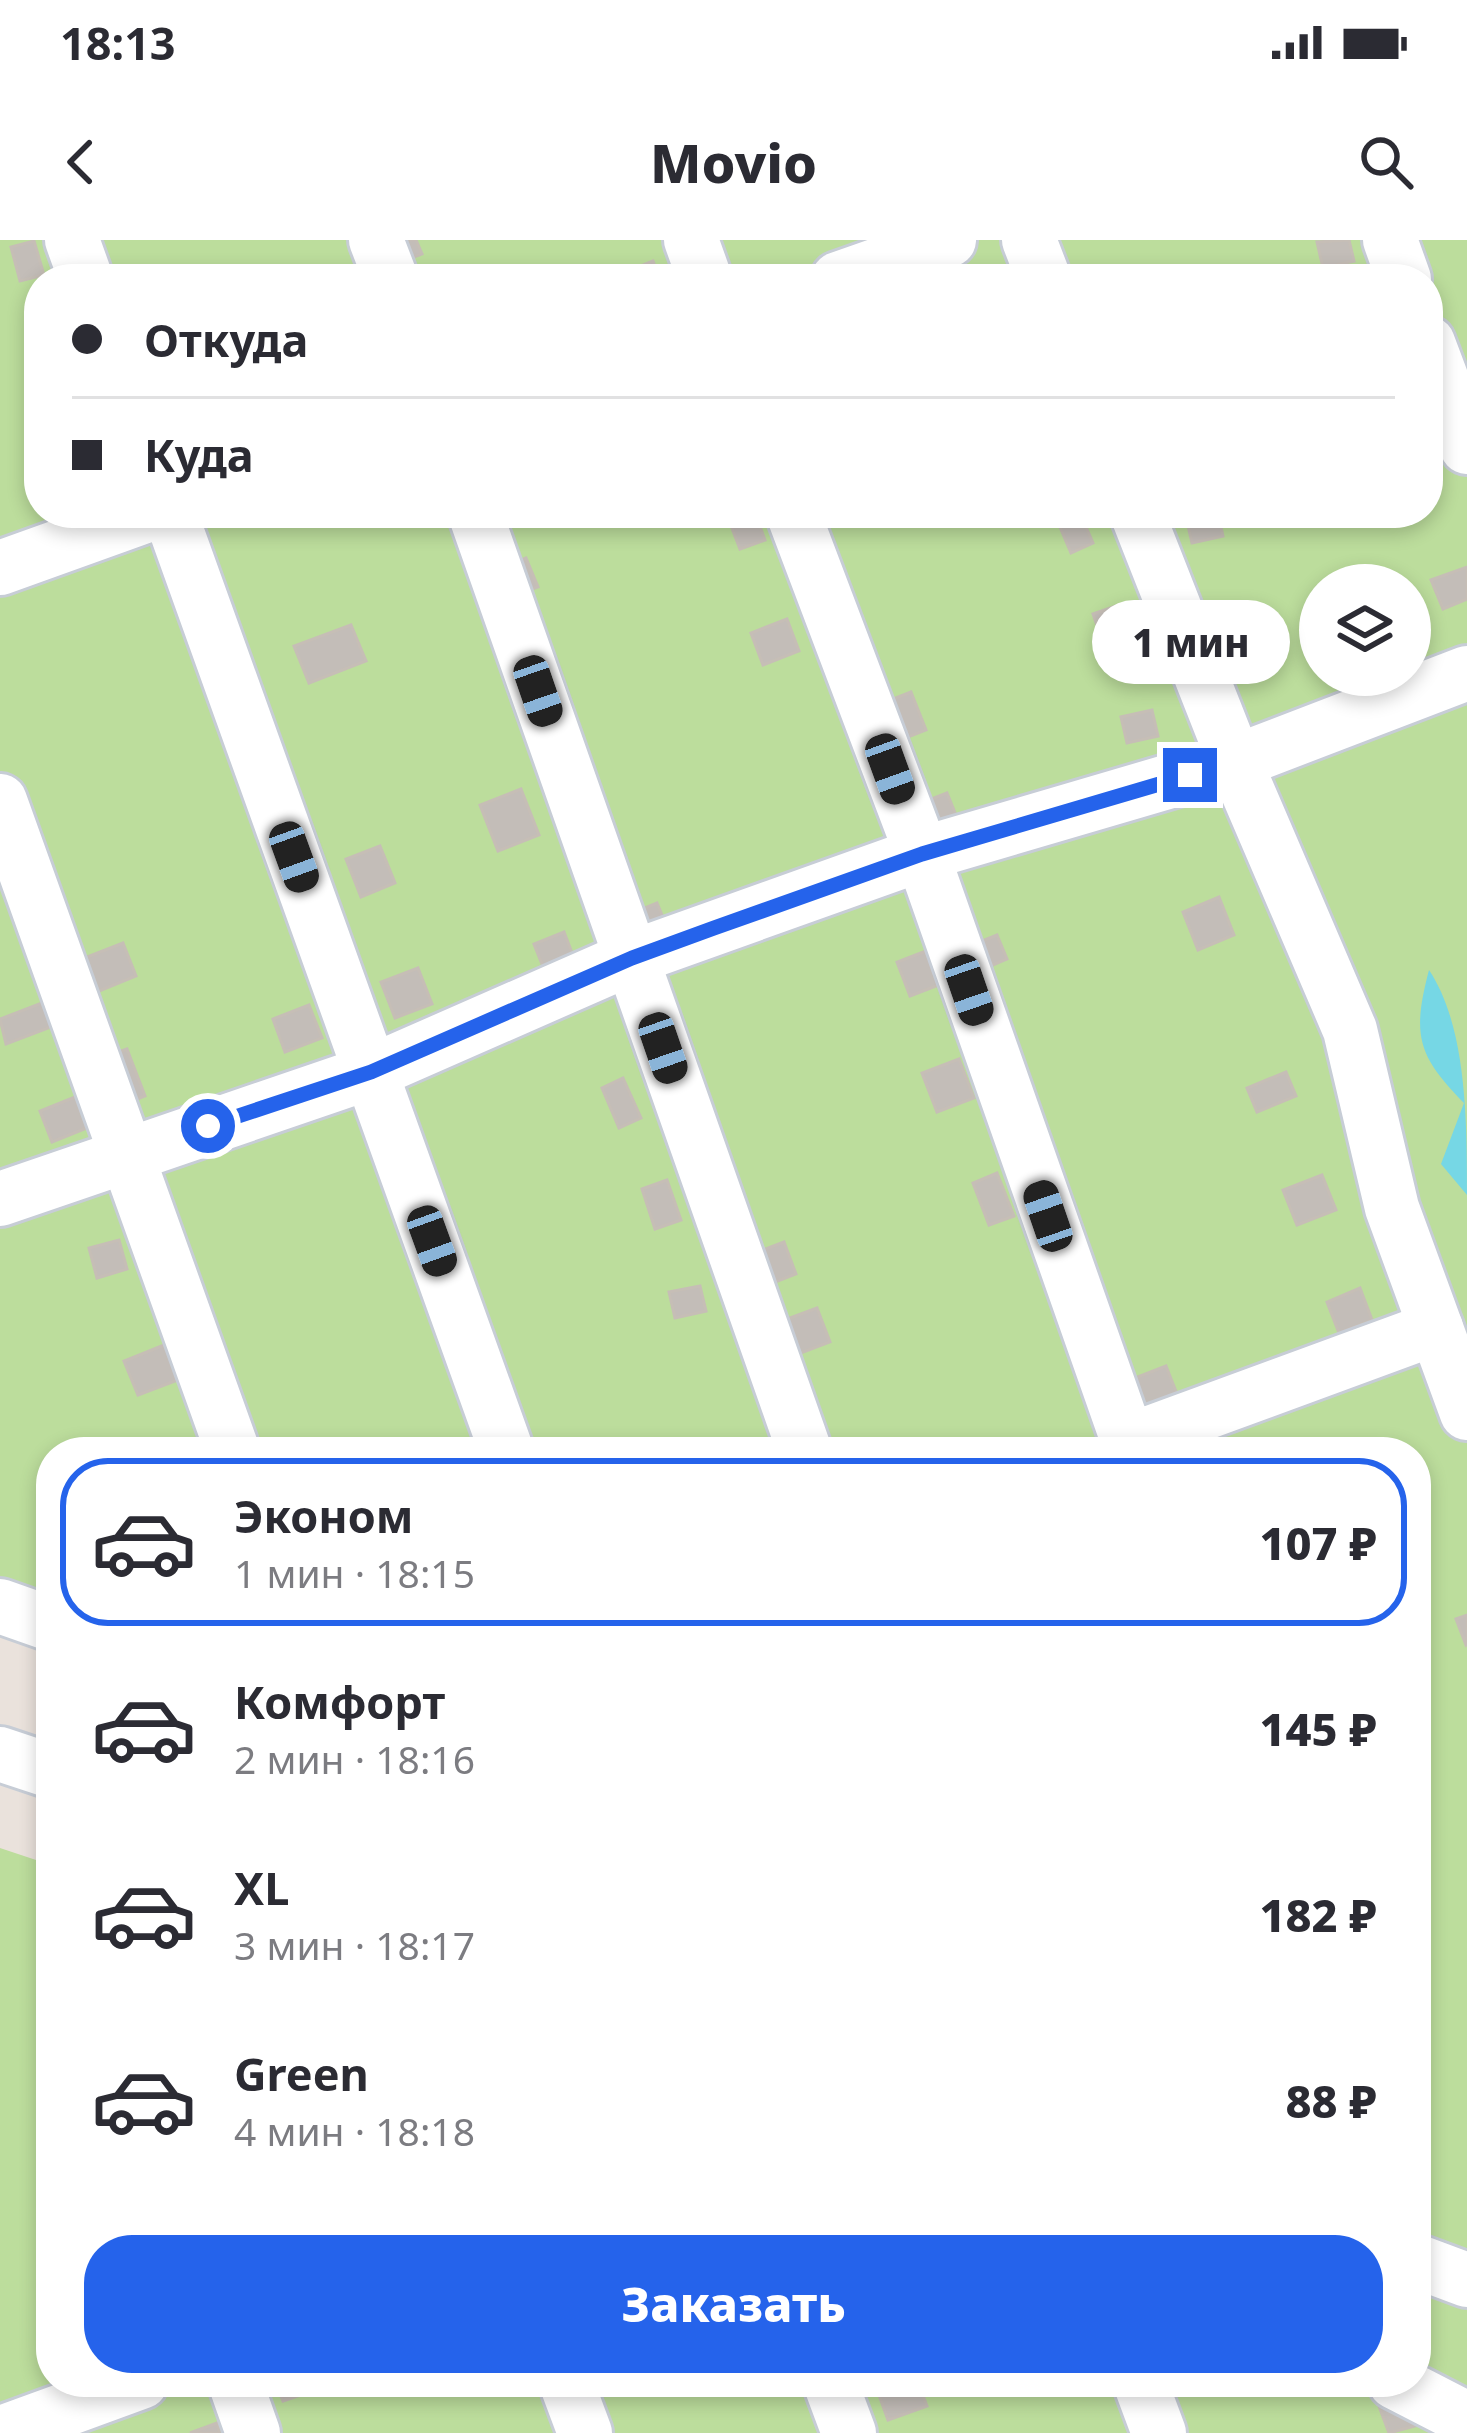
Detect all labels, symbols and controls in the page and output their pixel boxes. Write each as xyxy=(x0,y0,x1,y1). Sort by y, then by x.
text: 18:13 xyxy=(60,12,176,73)
text: Movio xyxy=(650,125,817,199)
icon: back xyxy=(48,129,114,195)
icon: search xyxy=(1353,129,1419,195)
text: Откуда xyxy=(144,309,308,370)
text: Куда xyxy=(144,424,254,485)
map controls xyxy=(1299,564,1431,696)
button: layers xyxy=(1299,564,1431,696)
callout: 1 мин xyxy=(1091,601,1289,685)
text: 1 мин xyxy=(1132,615,1250,668)
car xyxy=(509,651,567,731)
car xyxy=(861,729,919,809)
route end xyxy=(1163,748,1217,802)
car xyxy=(265,817,323,897)
car xyxy=(940,950,998,1030)
car xyxy=(634,1008,692,1088)
route start xyxy=(181,1099,235,1153)
car xyxy=(1019,1176,1077,1256)
car xyxy=(403,1201,461,1281)
text: Эконом xyxy=(234,1485,413,1546)
icon: car xyxy=(90,1488,198,1596)
text: 107 ₽ xyxy=(1260,1512,1377,1573)
text: 1 мин · 18:15 xyxy=(234,1546,475,1599)
text: Комфорт xyxy=(234,1671,445,1732)
icon: car xyxy=(90,1674,198,1782)
text: 145 ₽ xyxy=(1260,1698,1377,1759)
text: 2 мин · 18:16 xyxy=(234,1732,475,1785)
text: XL xyxy=(234,1857,289,1918)
icon: car xyxy=(90,1860,198,1968)
text: 182 ₽ xyxy=(1260,1884,1377,1945)
text: 3 мин · 18:17 xyxy=(234,1918,475,1971)
text: Green xyxy=(234,2043,369,2104)
icon: car xyxy=(90,2046,198,2154)
text: 88 ₽ xyxy=(1286,2070,1377,2131)
text: 4 мин · 18:18 xyxy=(234,2104,475,2157)
button: Заказать xyxy=(84,2235,1383,2373)

